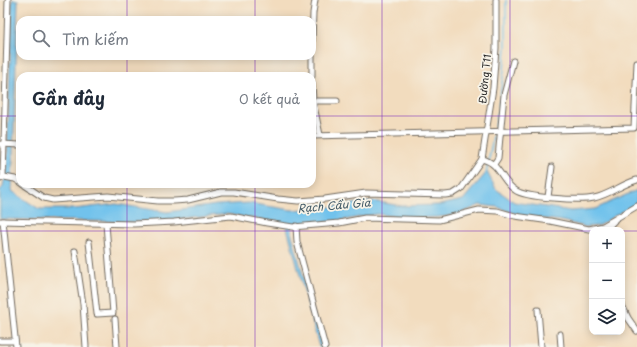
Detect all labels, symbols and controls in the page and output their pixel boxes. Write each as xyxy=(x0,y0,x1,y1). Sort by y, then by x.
search box xyxy=(16,16,316,60)
icon: search xyxy=(30,27,52,49)
text: Tìm kiếm xyxy=(62,27,129,50)
street label: Đường T11 xyxy=(474,53,494,104)
text: Gần đây xyxy=(32,85,105,111)
text: 0 kết quả xyxy=(239,89,300,108)
water label: Rạch Cầu Gia xyxy=(297,193,372,217)
map controls xyxy=(589,227,625,335)
button: + xyxy=(589,227,625,263)
button: − xyxy=(589,263,625,299)
button: layers xyxy=(589,299,625,335)

